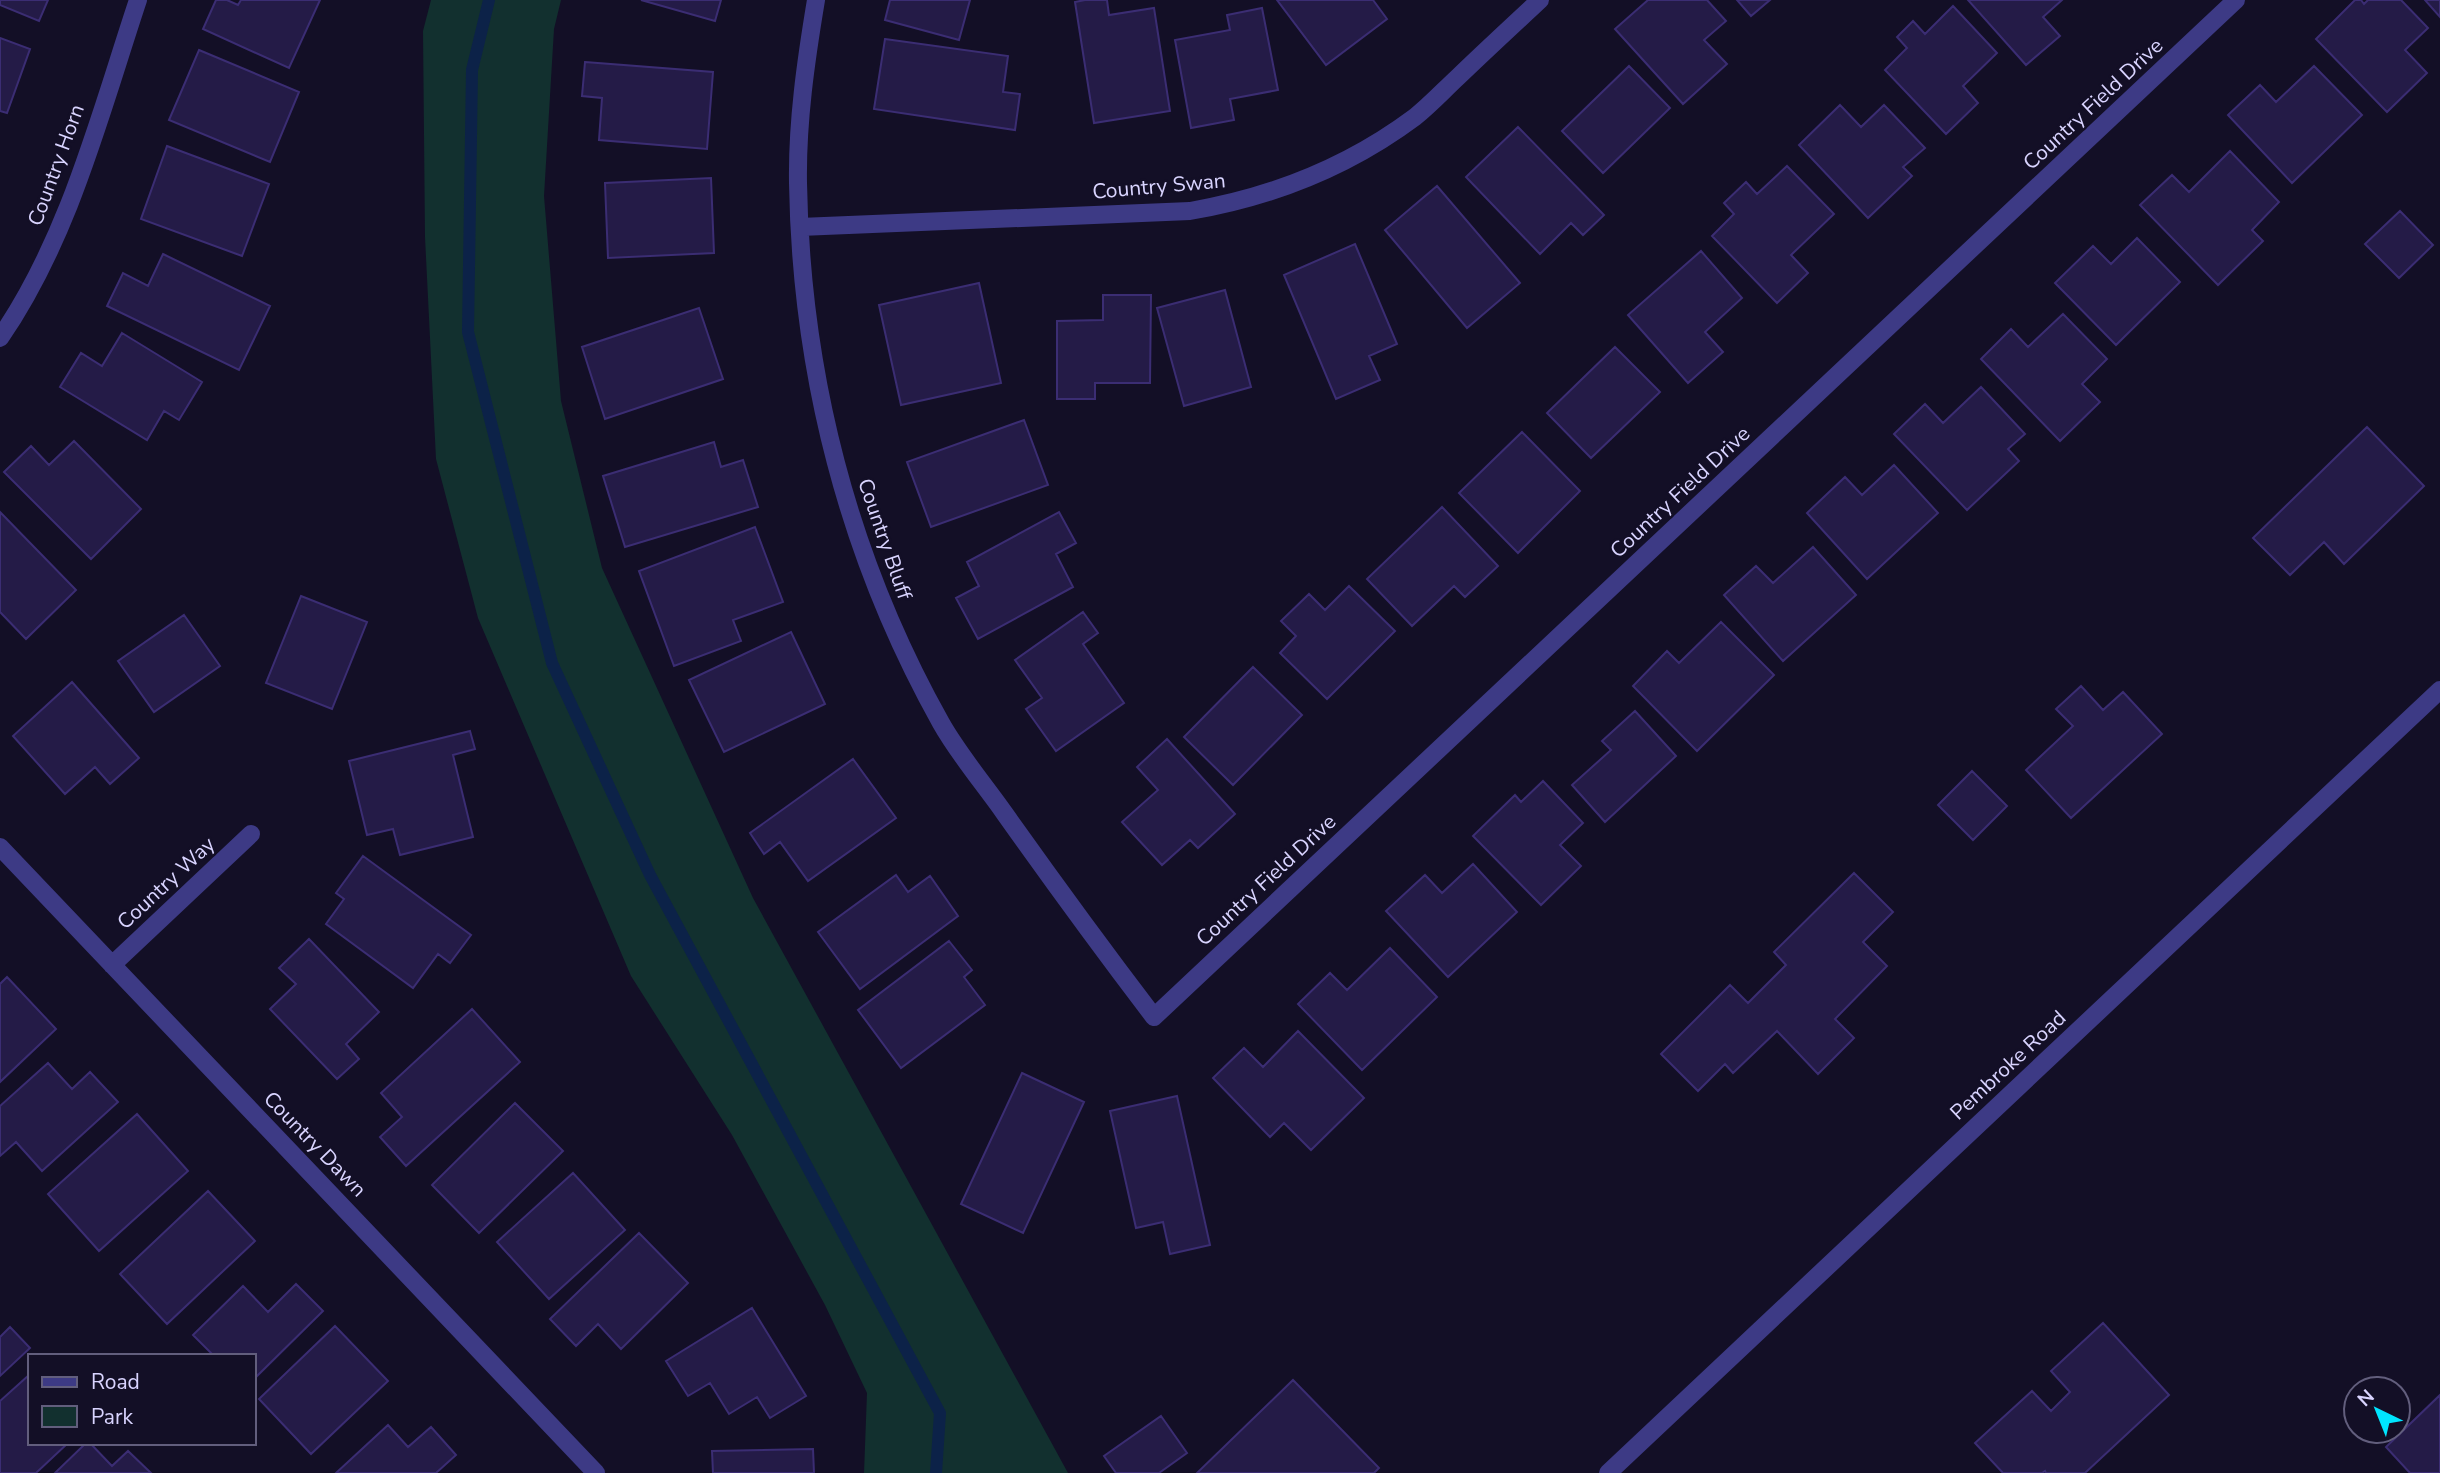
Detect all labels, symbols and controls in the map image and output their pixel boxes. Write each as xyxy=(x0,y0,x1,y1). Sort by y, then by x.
street label: Country Field Drive xyxy=(2017,32,2169,176)
street label: Country Horn xyxy=(21,100,91,230)
street label: Country Swan xyxy=(1091,166,1227,206)
street label: Country Field Drive xyxy=(1604,420,1756,564)
street label: Country Bluff xyxy=(851,475,919,604)
street label: Country Field Drive xyxy=(1190,808,1342,952)
street label: Country Way xyxy=(111,830,221,936)
street label: Pembroke Road xyxy=(1944,1004,2072,1126)
street label: Country Dawn xyxy=(257,1085,373,1203)
legend xyxy=(28,1354,256,1445)
text: Road xyxy=(91,1368,140,1396)
north arrow xyxy=(2342,1375,2412,1445)
text: N xyxy=(2352,1384,2380,1413)
text: Park xyxy=(91,1403,133,1431)

